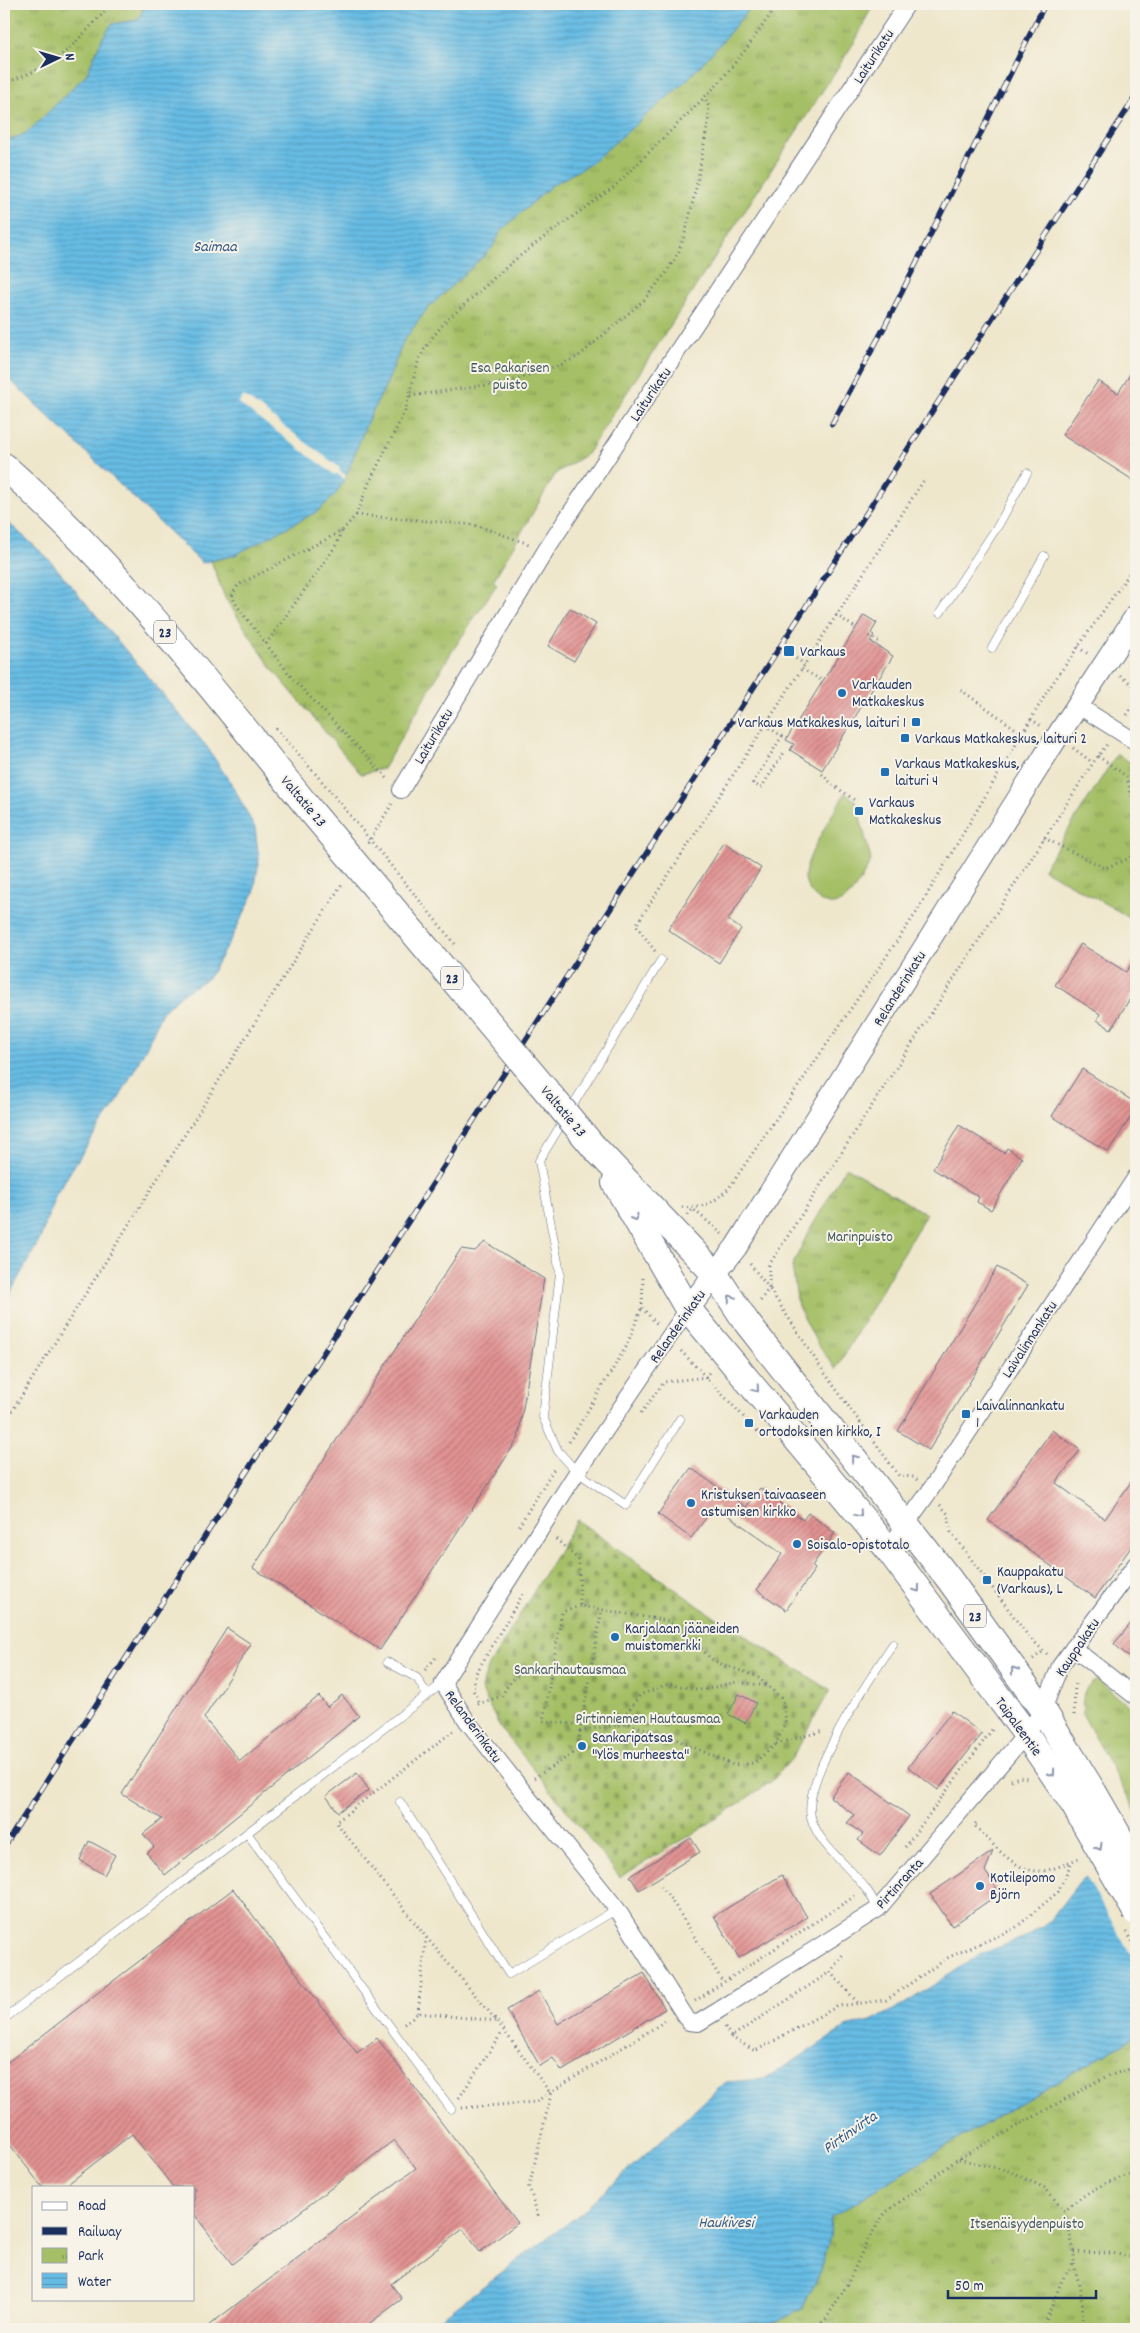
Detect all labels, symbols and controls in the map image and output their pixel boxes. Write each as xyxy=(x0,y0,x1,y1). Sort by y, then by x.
street label: Laiturikatu xyxy=(849,25,901,89)
north arrow xyxy=(32,32,82,82)
text: N xyxy=(59,53,79,61)
water label: Saimaa xyxy=(193,236,238,259)
park label: Esa Pakarisen puisto xyxy=(471,358,549,397)
street label: Laiturikatu xyxy=(625,364,678,427)
road number: 23 xyxy=(154,620,176,644)
place label: Varkaus xyxy=(800,642,846,664)
marker: Varkaus xyxy=(782,644,796,658)
place label: Varkauden Matkakeskus xyxy=(852,675,925,714)
marker: Varkauden Matkakeskus xyxy=(836,687,848,699)
street label: Laiturikatu xyxy=(409,705,460,769)
place label: Varkaus Matkakeskus, laituri 1 xyxy=(738,713,906,735)
marker: Varkaus Matkakeskus, laituri 1 xyxy=(910,716,922,728)
place label: Varkaus Matkakeskus, laituri 2 xyxy=(915,729,1087,751)
marker: Varkaus Matkakeskus, laituri 2 xyxy=(899,732,911,744)
place label: Varkaus Matkakeskus, laituri 4 xyxy=(895,754,1020,793)
marker: Varkaus Matkakeskus, laituri 4 xyxy=(879,766,891,778)
street label: Valtatie 23 xyxy=(274,771,331,833)
place label: Varkaus Matkakeskus xyxy=(869,793,942,832)
marker: Varkaus Matkakeskus xyxy=(853,805,865,817)
street label: Relanderinkatu xyxy=(869,947,933,1031)
road number: 23 xyxy=(441,966,463,990)
street label: Valtatie 23 xyxy=(534,1081,591,1143)
one-way arrow xyxy=(628,1213,638,1222)
park label: Marinpuisto xyxy=(827,1227,893,1249)
street label: Relanderinkatu xyxy=(645,1286,712,1368)
one-way arrow xyxy=(727,1295,737,1304)
street label: Laivalinnankatu xyxy=(997,1297,1064,1383)
one-way arrow xyxy=(750,1383,758,1392)
place label: Laivalinnankatu 1 xyxy=(976,1396,1065,1435)
place label: Varkauden ortodoksinen kirkko, I xyxy=(759,1405,881,1444)
marker: Laivalinnankatu 1 xyxy=(960,1408,972,1420)
marker: Varkauden ortodoksinen kirkko, I xyxy=(743,1417,755,1429)
one-way arrow xyxy=(851,1454,860,1463)
place label: Kristuksen taivaaseen astumisen kirkko xyxy=(701,1485,826,1524)
marker: Kristuksen taivaaseen astumisen kirkko xyxy=(685,1497,697,1509)
one-way arrow xyxy=(854,1508,862,1517)
place label: Soisalo-opistotalo xyxy=(807,1535,910,1557)
marker: Soisalo-opistotalo xyxy=(791,1538,803,1550)
place label: Kauppakatu (Varkaus), L xyxy=(997,1562,1063,1601)
marker: Kauppakatu (Varkaus), L xyxy=(981,1574,993,1586)
one-way arrow xyxy=(910,1583,920,1592)
road number: 23 xyxy=(964,1604,986,1628)
street label: Kauppakatu xyxy=(1051,1614,1106,1682)
place label: Karjalaan jääneiden muistomerkki xyxy=(625,1619,739,1658)
marker: Karjalaan jääneiden muistomerkki xyxy=(609,1631,621,1643)
park label: Sankarihautausmaa xyxy=(514,1660,627,1682)
one-way arrow xyxy=(1011,1666,1020,1676)
street label: Relanderinkatu xyxy=(438,1686,506,1768)
street label: Taipaleentie xyxy=(988,1693,1047,1762)
park label: Pirtinniemen Hautausmaa xyxy=(576,1709,721,1731)
place label: Sankaripatsas "Ylös murheesta" xyxy=(592,1728,689,1767)
marker: Sankaripatsas "Ylös murheesta" xyxy=(576,1740,588,1752)
one-way arrow xyxy=(1046,1767,1055,1776)
one-way arrow xyxy=(1093,1842,1103,1851)
street label: Pirtinranta xyxy=(871,1853,930,1915)
place label: Kotileipomo Björn xyxy=(990,1868,1056,1907)
marker: Kotileipomo Björn xyxy=(974,1880,986,1892)
water label: Pirtinvirta xyxy=(819,2105,883,2160)
legend xyxy=(32,2186,195,2300)
text: Road xyxy=(78,2196,106,2218)
water label: Haukivesi xyxy=(698,2212,757,2235)
park label: Itsenäisyydenpuisto xyxy=(970,2214,1084,2236)
text: Railway xyxy=(78,2222,122,2244)
text: Park xyxy=(78,2246,104,2268)
scale bar xyxy=(948,2268,1095,2300)
text: Water xyxy=(78,2272,112,2294)
text: 50 m xyxy=(955,2276,984,2298)

